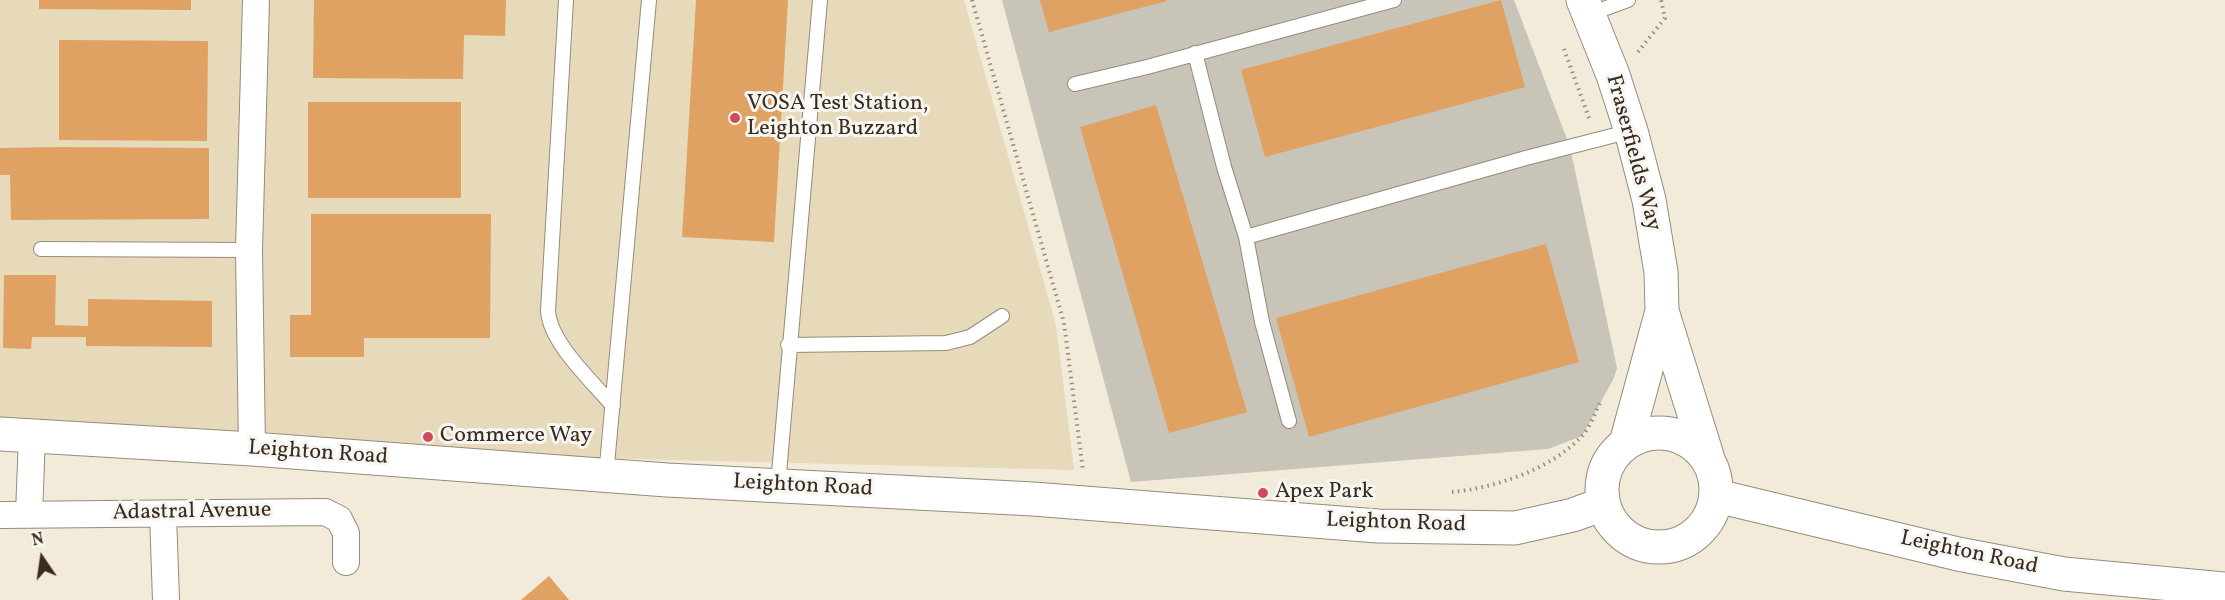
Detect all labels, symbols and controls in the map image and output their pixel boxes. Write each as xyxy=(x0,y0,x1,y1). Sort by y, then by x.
street label: Fraserfields Way xyxy=(1598,72,1666,234)
place label: VOSA Test Station, Leighton Buzzard xyxy=(747,92,928,144)
marker: VOSA Test Station, Leighton Buzzard xyxy=(728,111,742,125)
place label: Commerce Way xyxy=(440,424,592,450)
marker: Commerce Way xyxy=(421,430,435,444)
street label: Leighton Road xyxy=(247,436,389,472)
street label: Leighton Road xyxy=(732,470,874,504)
place label: Apex Park xyxy=(1275,480,1373,506)
marker: Apex Park xyxy=(1256,486,1270,500)
street label: Adastral Avenue xyxy=(112,498,272,528)
street label: Leighton Road xyxy=(1326,508,1466,540)
street label: Leighton Road xyxy=(1898,527,2040,581)
north arrow xyxy=(12,528,72,588)
text: N xyxy=(30,528,46,552)

